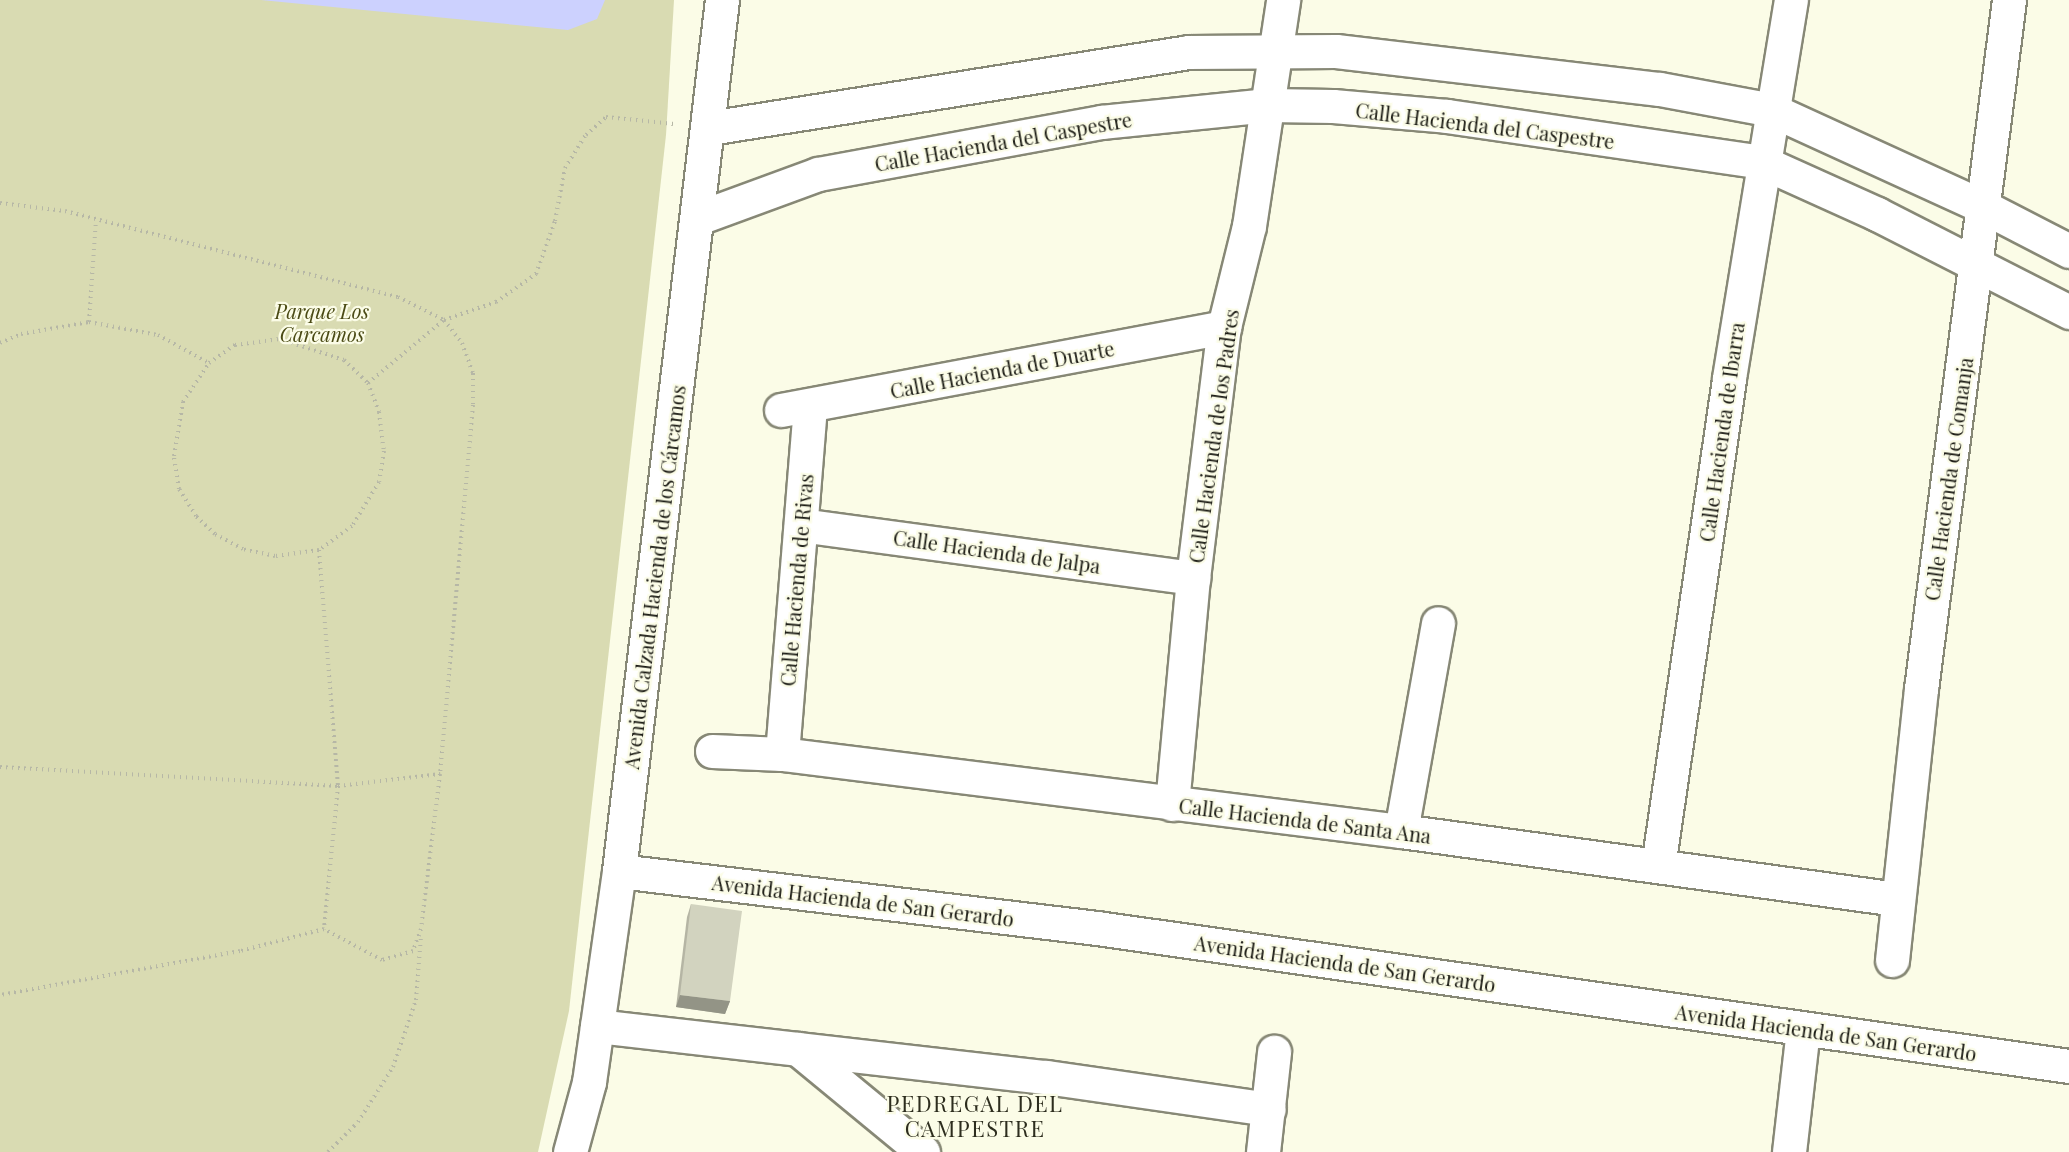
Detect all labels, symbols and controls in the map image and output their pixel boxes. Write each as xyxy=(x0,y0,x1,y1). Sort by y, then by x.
street label: Calle Hacienda del Caspestre xyxy=(1354,97,1616,153)
street label: Calle Hacienda del Caspestre xyxy=(873,107,1133,175)
park label: Parque Los Carcamos xyxy=(275,299,369,346)
street label: Calle Hacienda de los Padres xyxy=(1183,307,1243,565)
street label: Calle Hacienda de Ibarra xyxy=(1694,321,1748,543)
street label: Calle Hacienda de Duarte xyxy=(888,335,1116,403)
street label: Calle Hacienda de Comanja xyxy=(1919,356,1977,602)
street label: Avenida Calzada Hacienda de los Cárcamos xyxy=(618,383,690,771)
street label: Calle Hacienda de Rivas xyxy=(775,473,817,687)
street label: Calle Hacienda de Jalpa xyxy=(892,525,1102,577)
street label: Calle Hacienda de Santa Ana xyxy=(1177,793,1433,847)
street label: Avenida Hacienda de San Gerardo xyxy=(710,870,1016,930)
street label: Avenida Hacienda de San Gerardo xyxy=(1193,930,1497,996)
street label: Avenida Hacienda de San Gerardo xyxy=(1674,999,1978,1065)
district label: PEDREGAL DEL CAMPESTRE xyxy=(887,1090,1063,1142)

